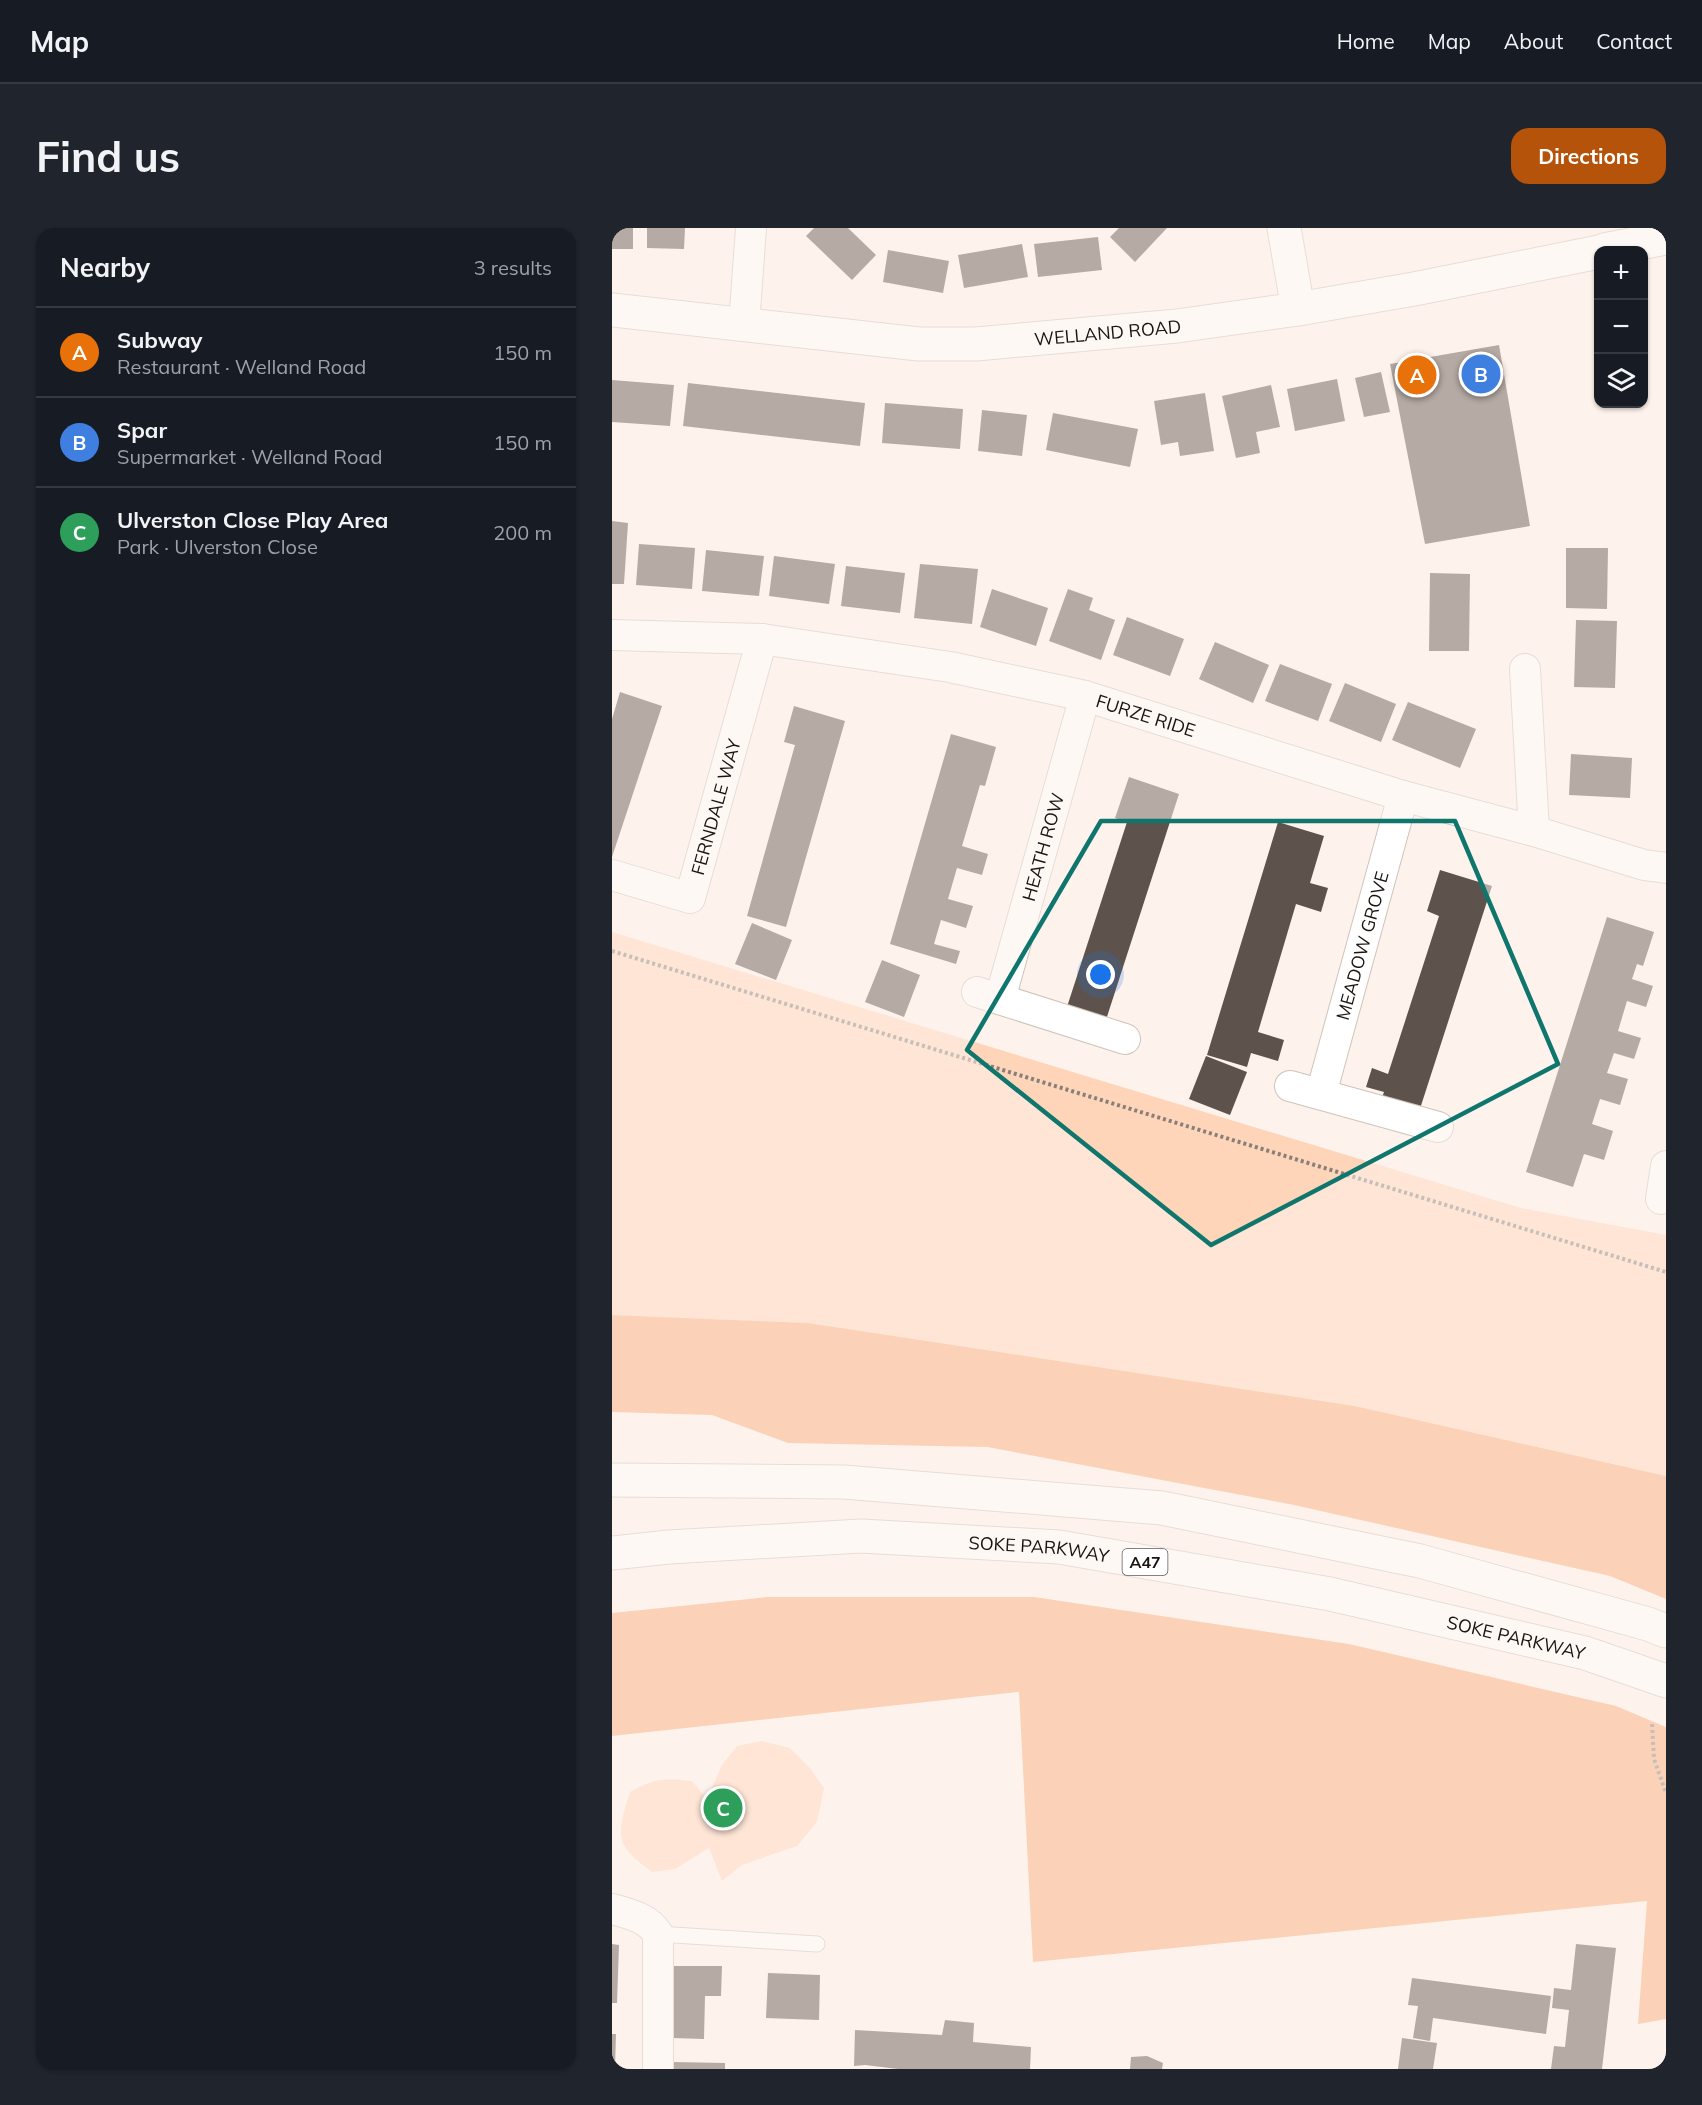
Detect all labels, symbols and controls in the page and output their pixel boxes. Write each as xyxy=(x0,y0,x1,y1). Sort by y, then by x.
text: Map xyxy=(30,24,89,59)
text: Home xyxy=(1337,28,1395,54)
text: Map xyxy=(1428,28,1471,54)
text: About xyxy=(1504,28,1563,54)
text: Contact xyxy=(1596,28,1672,54)
button: Directions xyxy=(1511,128,1666,184)
text: Find us xyxy=(36,130,180,183)
map controls xyxy=(1594,246,1648,408)
button: + xyxy=(1594,246,1648,300)
text: Nearby xyxy=(60,251,150,284)
text: 3 results xyxy=(474,255,552,280)
button: − xyxy=(1594,300,1648,354)
street label: WELLAND ROAD xyxy=(1033,314,1182,350)
text: Subway xyxy=(117,326,202,354)
text: A xyxy=(72,340,87,365)
text: 150 m xyxy=(493,340,552,365)
pin: A xyxy=(1398,352,1436,398)
pin: B xyxy=(1462,352,1500,396)
text: Restaurant · Welland Road xyxy=(117,354,366,379)
button: layers xyxy=(1594,354,1648,408)
text: Spar xyxy=(117,416,167,444)
text: B xyxy=(73,430,86,455)
text: 150 m xyxy=(493,430,552,455)
text: Supermarket · Welland Road xyxy=(117,444,382,469)
text: Ulverston Close Play Area xyxy=(117,506,388,534)
text: C xyxy=(73,520,86,545)
text: 200 m xyxy=(493,520,552,545)
text: Park · Ulverston Close xyxy=(117,534,318,559)
street label: FURZE RIDE xyxy=(1093,689,1198,742)
street label: FERNDALE WAY xyxy=(685,735,746,877)
street label: HEATH ROW xyxy=(1017,790,1069,904)
street label: MEADOW GROVE xyxy=(1330,869,1393,1022)
your location xyxy=(1086,960,1115,989)
street label: SOKE PARKWAY xyxy=(968,1530,1112,1567)
road number: A47 xyxy=(1122,1549,1168,1575)
street label: SOKE PARKWAY xyxy=(1445,1610,1589,1664)
pin: C xyxy=(704,1786,742,1830)

